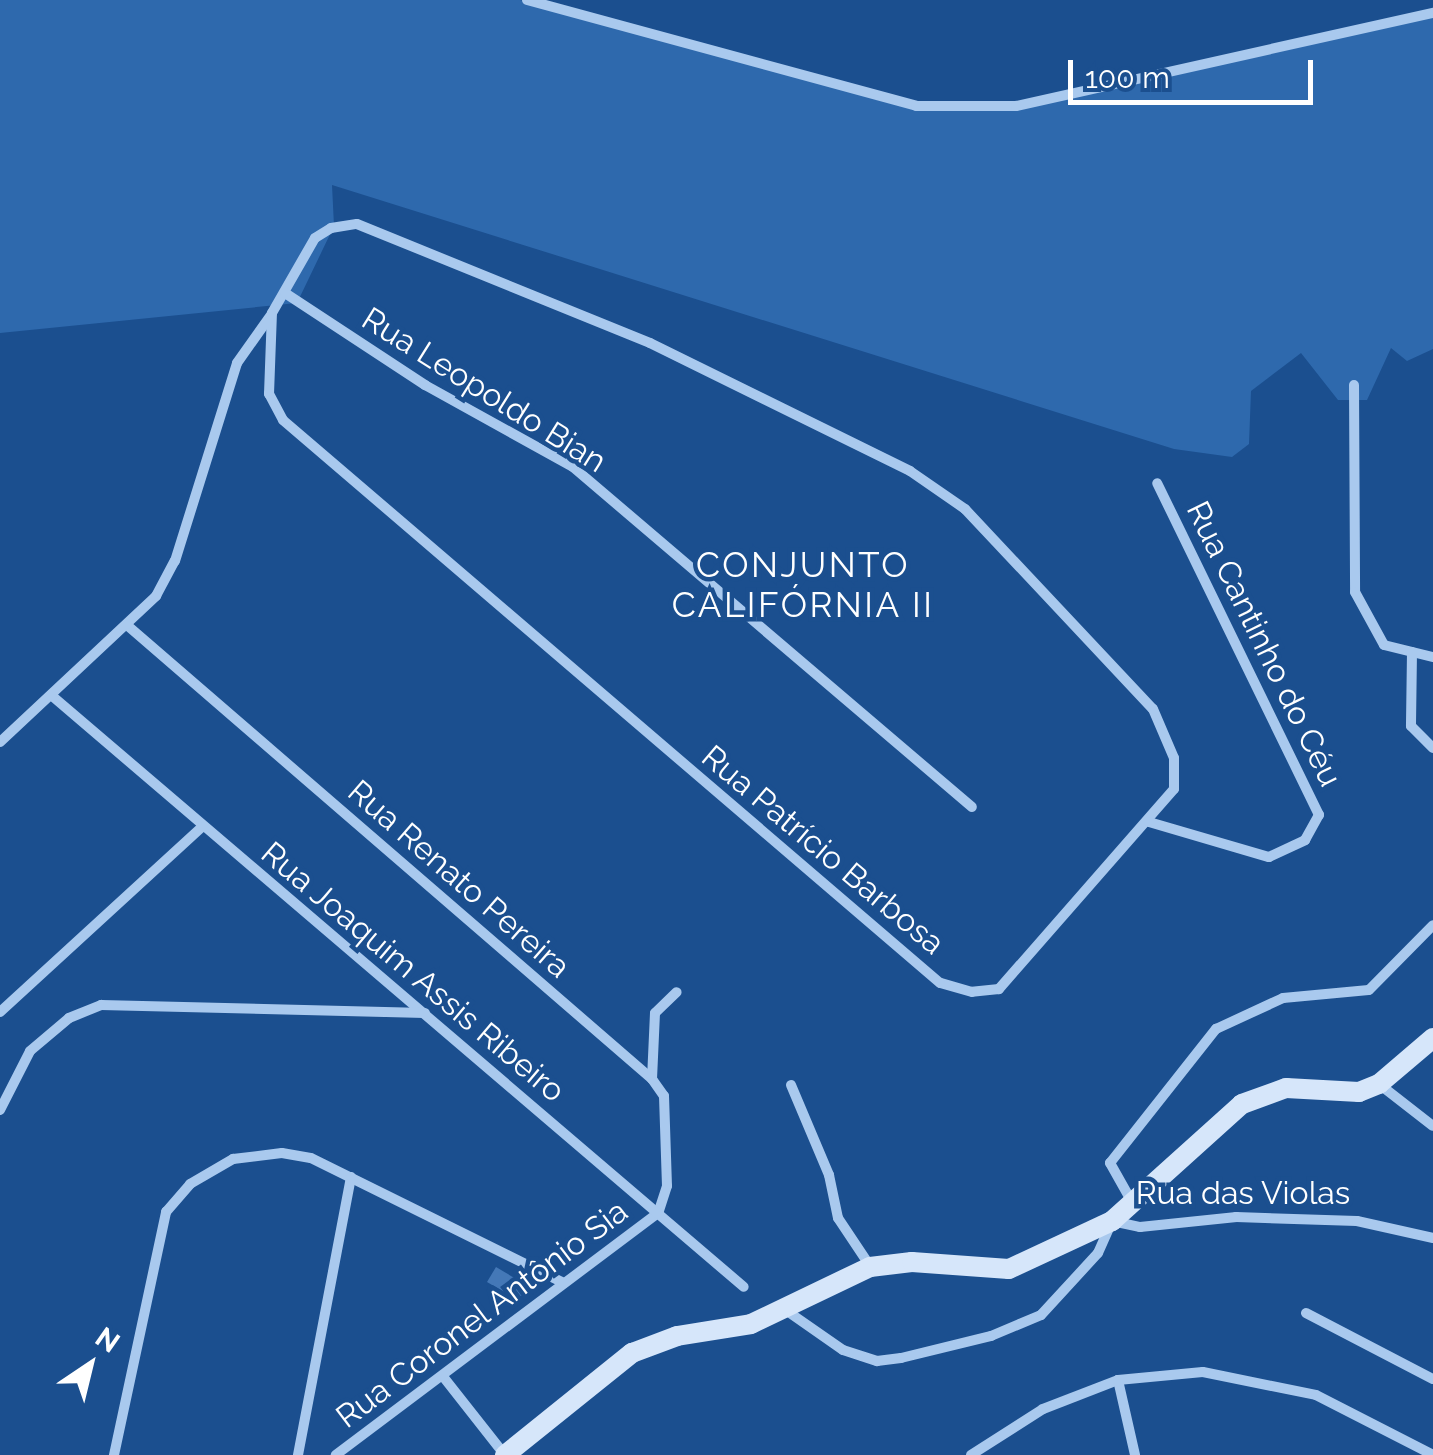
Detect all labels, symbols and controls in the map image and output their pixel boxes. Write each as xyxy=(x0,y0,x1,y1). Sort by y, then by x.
scale bar xyxy=(1073,40,1318,102)
text: 100 m xyxy=(1085,60,1170,95)
street label: Rua Leopoldo Bian xyxy=(355,299,613,481)
street label: Rua Cantinho do Céu xyxy=(1178,495,1350,793)
district label: CONJUNTO CALIFÓRNIA II xyxy=(671,544,935,626)
street label: Rua Patrício Barbosa xyxy=(694,737,952,963)
street label: Rua Renato Pereira xyxy=(340,772,578,986)
street label: Rua Joaquim Assis Ribeiro xyxy=(253,833,573,1111)
street label: Rua das Violas xyxy=(1135,1174,1351,1212)
street label: Rua Coronel Antônio Sia xyxy=(328,1191,636,1437)
north arrow xyxy=(40,1315,140,1415)
text: N xyxy=(89,1320,126,1360)

